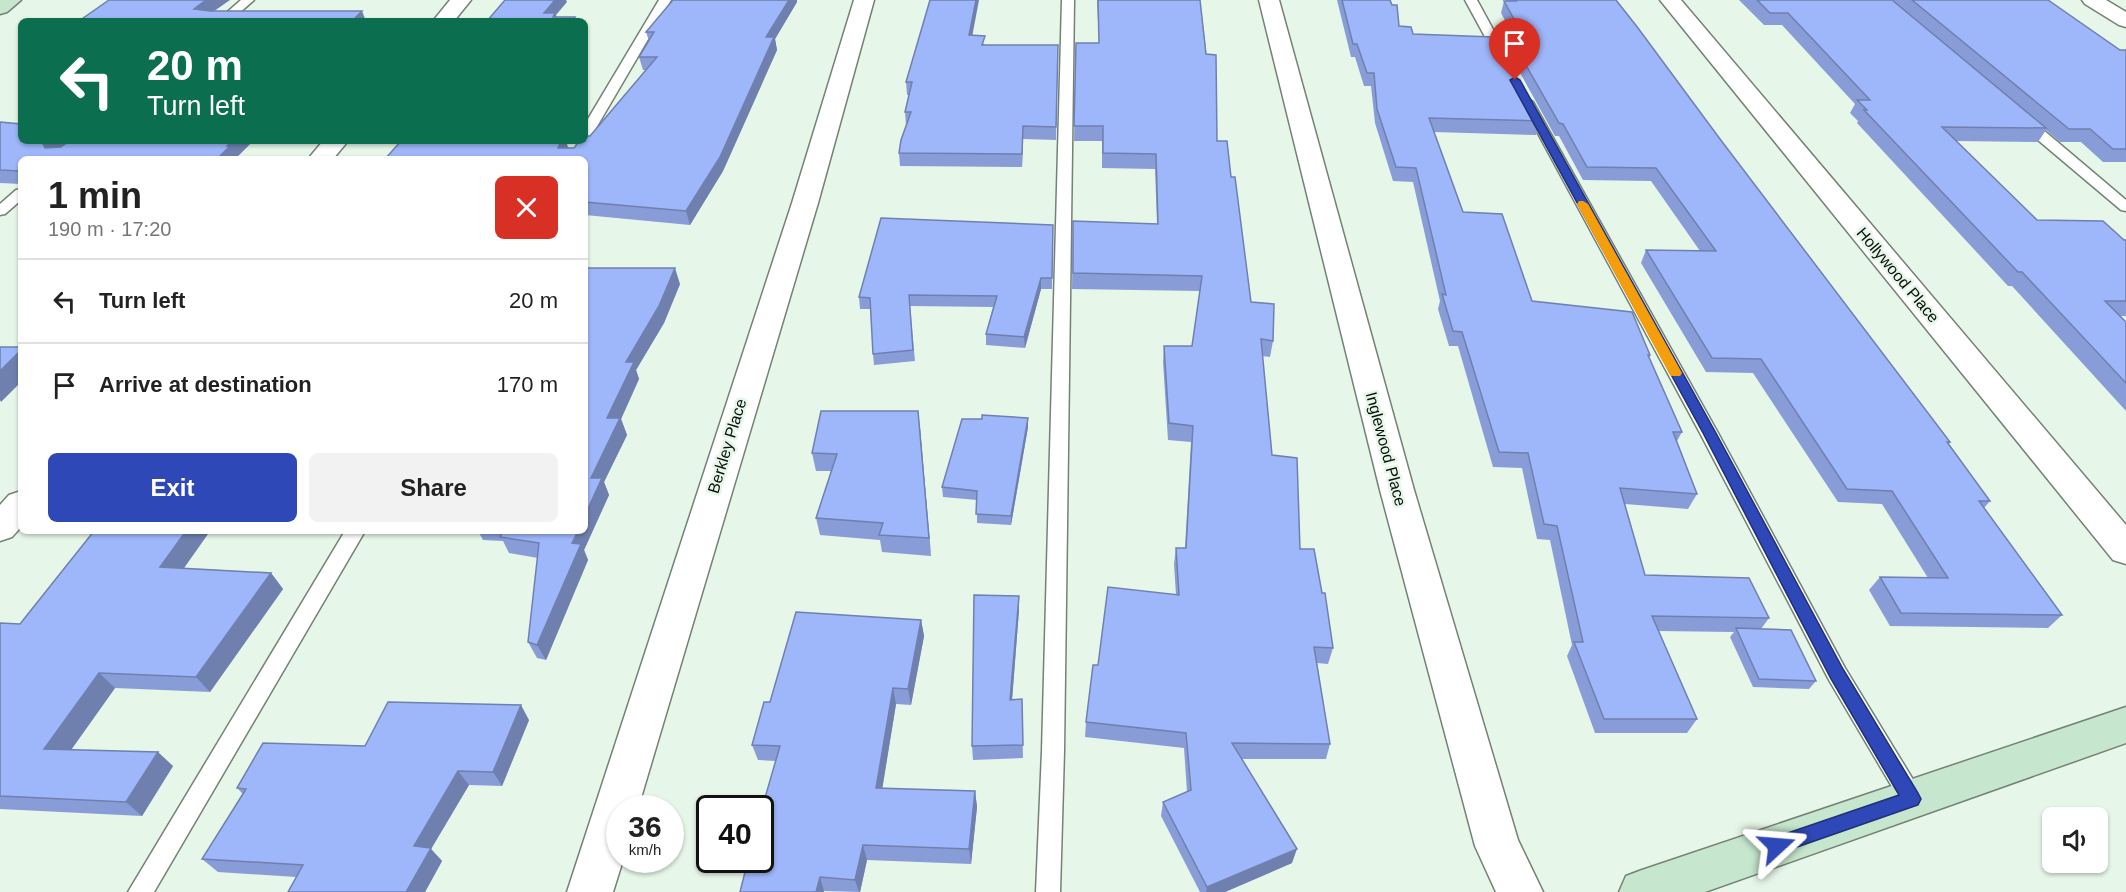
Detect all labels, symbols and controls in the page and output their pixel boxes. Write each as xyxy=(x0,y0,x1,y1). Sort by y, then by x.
pin xyxy=(1489,18,1540,80)
icon: arrive xyxy=(1498,27,1531,60)
icon: left xyxy=(48,42,126,120)
text: 20 m xyxy=(147,42,243,89)
text: Turn left xyxy=(147,91,245,121)
text: 1 min xyxy=(48,175,142,216)
button: close xyxy=(495,176,558,239)
text: 190 m · 17:20 xyxy=(48,218,171,240)
street label: Hollywood Place xyxy=(1853,224,1943,326)
icon: left xyxy=(48,285,81,318)
text: Turn left xyxy=(99,288,185,313)
text: 20 m xyxy=(509,288,558,313)
icon: arrive xyxy=(48,369,81,402)
text: Arrive at destination xyxy=(99,372,312,397)
text: 170 m xyxy=(497,372,558,397)
street label: Inglewood Place xyxy=(1363,390,1409,508)
street label: Berkley Place xyxy=(705,397,749,495)
button: Exit xyxy=(48,453,297,522)
button: Share xyxy=(309,453,558,522)
speed limit sign: 40 xyxy=(696,795,774,873)
map controls xyxy=(2042,807,2108,873)
button: sound xyxy=(2042,807,2108,873)
text: 36 xyxy=(628,810,662,843)
position arrow xyxy=(1745,814,1809,878)
text: km/h xyxy=(629,841,661,858)

